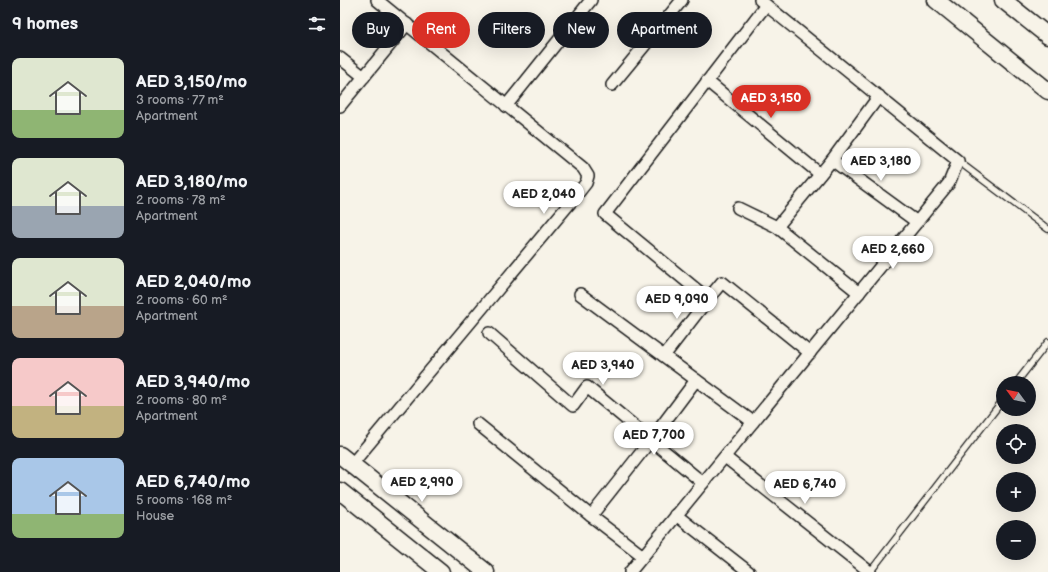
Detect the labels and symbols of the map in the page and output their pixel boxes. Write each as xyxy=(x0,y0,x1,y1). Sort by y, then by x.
pin: AED 3,150 xyxy=(725,85,817,119)
pin: AED 3,180 xyxy=(835,148,927,182)
pin: AED 2,040 xyxy=(498,181,590,215)
pin: AED 2,660 xyxy=(847,236,939,270)
pin: AED 9,090 xyxy=(631,286,723,320)
pin: AED 3,940 xyxy=(557,352,649,386)
north arrow xyxy=(996,376,1036,416)
pin: AED 7,700 xyxy=(608,422,700,456)
pin: AED 2,990 xyxy=(376,469,468,503)
pin: AED 6,740 xyxy=(759,471,851,505)

